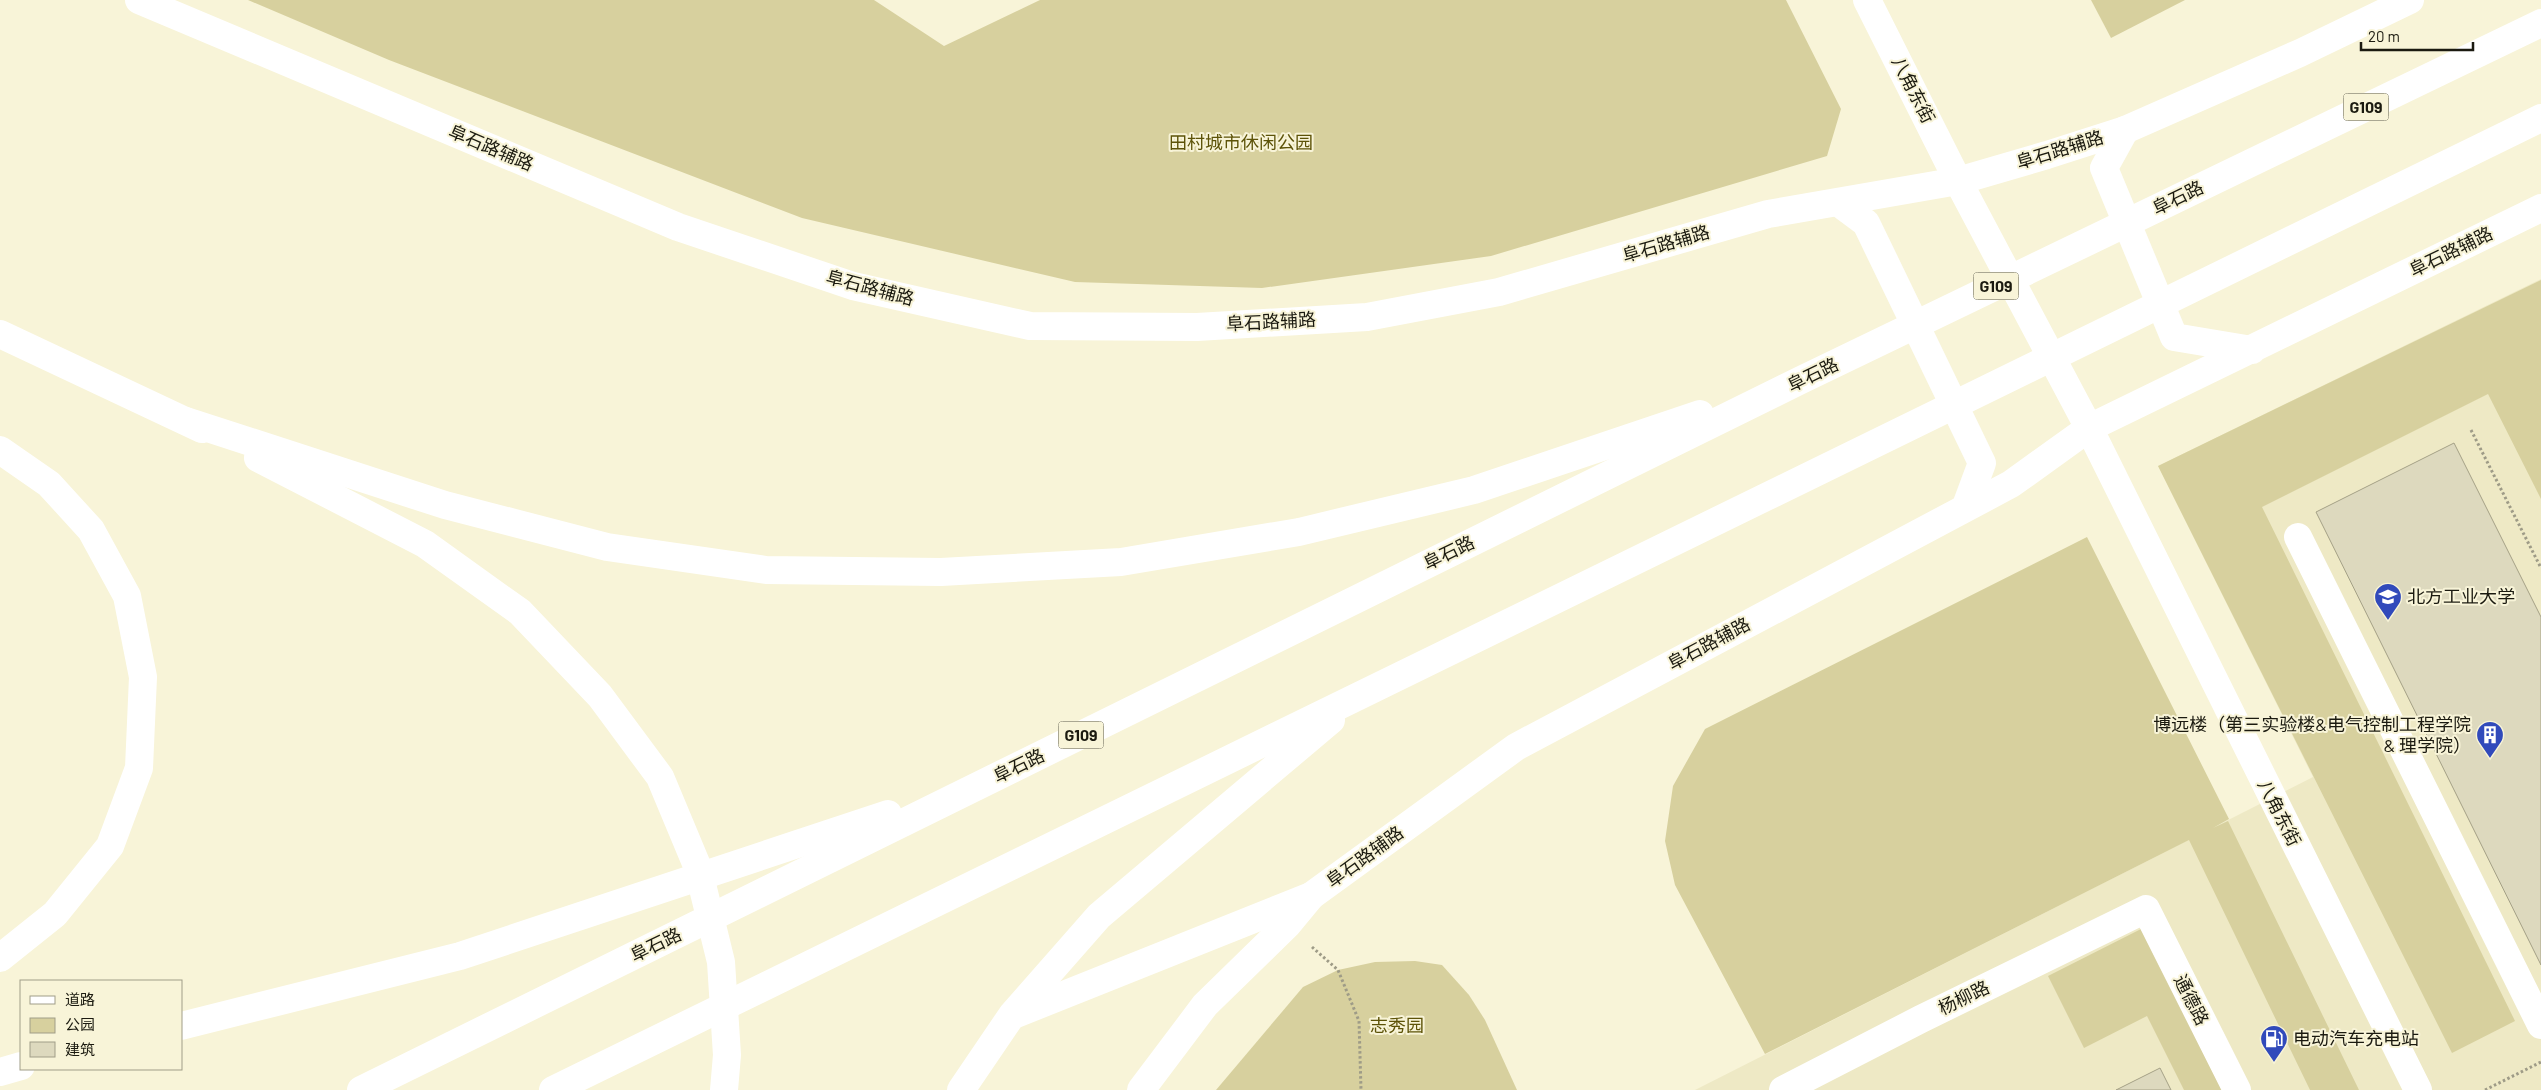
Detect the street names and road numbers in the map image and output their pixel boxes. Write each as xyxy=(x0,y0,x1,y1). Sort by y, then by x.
street label: 八角东街 xyxy=(1888,52,1940,127)
road number: G109 xyxy=(2344,94,2388,120)
street label: 阜石路辅路 xyxy=(446,119,537,175)
street label: 阜石路辅路 xyxy=(2013,125,2106,173)
street label: 阜石路 xyxy=(2148,175,2207,219)
street label: 阜石路辅路 xyxy=(1619,220,1712,266)
street label: 阜石路辅路 xyxy=(2405,221,2496,281)
street label: 阜石路辅路 xyxy=(824,265,917,309)
road number: G109 xyxy=(1974,272,2018,300)
street label: 阜石路辅路 xyxy=(1225,308,1316,334)
street label: 阜石路 xyxy=(1783,352,1842,396)
street label: 阜石路 xyxy=(1419,530,1478,574)
street label: 阜石路辅路 xyxy=(1664,612,1753,674)
road number: G109 xyxy=(1058,722,1104,748)
street label: 阜石路 xyxy=(989,743,1048,787)
street label: 八角东街 xyxy=(2254,775,2306,850)
street label: 阜石路辅路 xyxy=(1322,821,1407,892)
street label: 阜石路 xyxy=(626,922,685,966)
street label: 通德路 xyxy=(2170,970,2214,1029)
street label: 杨柳路 xyxy=(1934,975,1993,1019)

